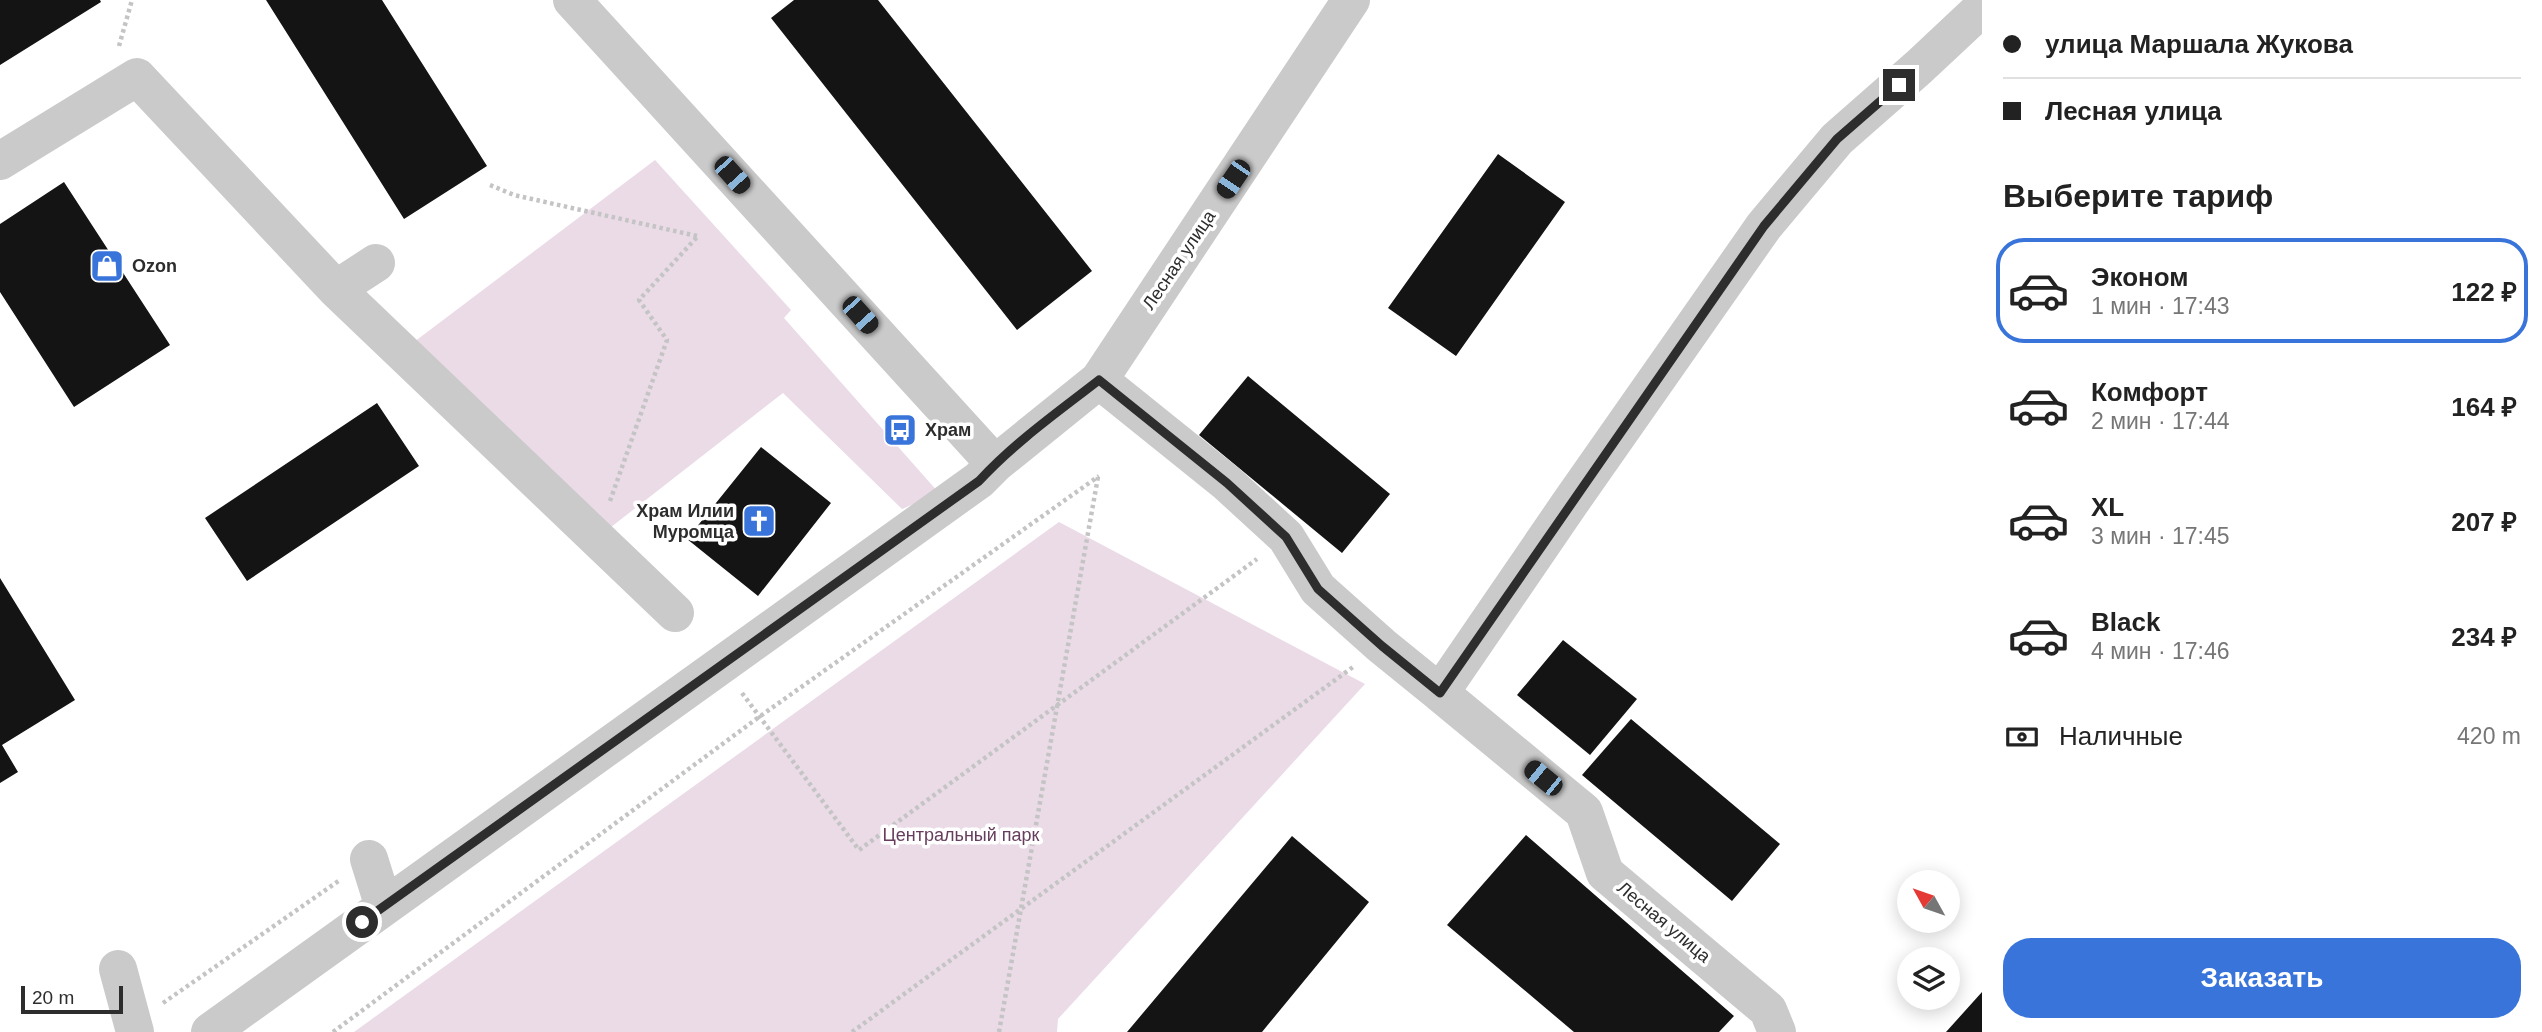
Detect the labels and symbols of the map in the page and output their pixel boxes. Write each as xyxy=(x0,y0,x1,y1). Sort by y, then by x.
route end xyxy=(1883,69,1915,101)
car xyxy=(711,152,754,198)
car xyxy=(1213,156,1254,202)
street label: Лесная улица xyxy=(1139,206,1220,313)
shop icon: Ozon xyxy=(88,247,126,285)
place label: Ozon xyxy=(132,256,177,276)
car xyxy=(839,292,882,338)
bus stop icon: Храм xyxy=(881,411,919,449)
place label: Храм xyxy=(925,420,971,440)
place label: Храм Илии Муромца xyxy=(636,501,735,542)
church icon: Храм Илии Муромца xyxy=(740,502,778,540)
car xyxy=(1521,757,1566,799)
park label: Центральный парк xyxy=(883,825,1040,845)
north arrow xyxy=(1897,870,1960,933)
street label: Лесная улица xyxy=(1614,877,1715,967)
route start xyxy=(346,906,378,938)
scale bar xyxy=(21,983,122,1015)

